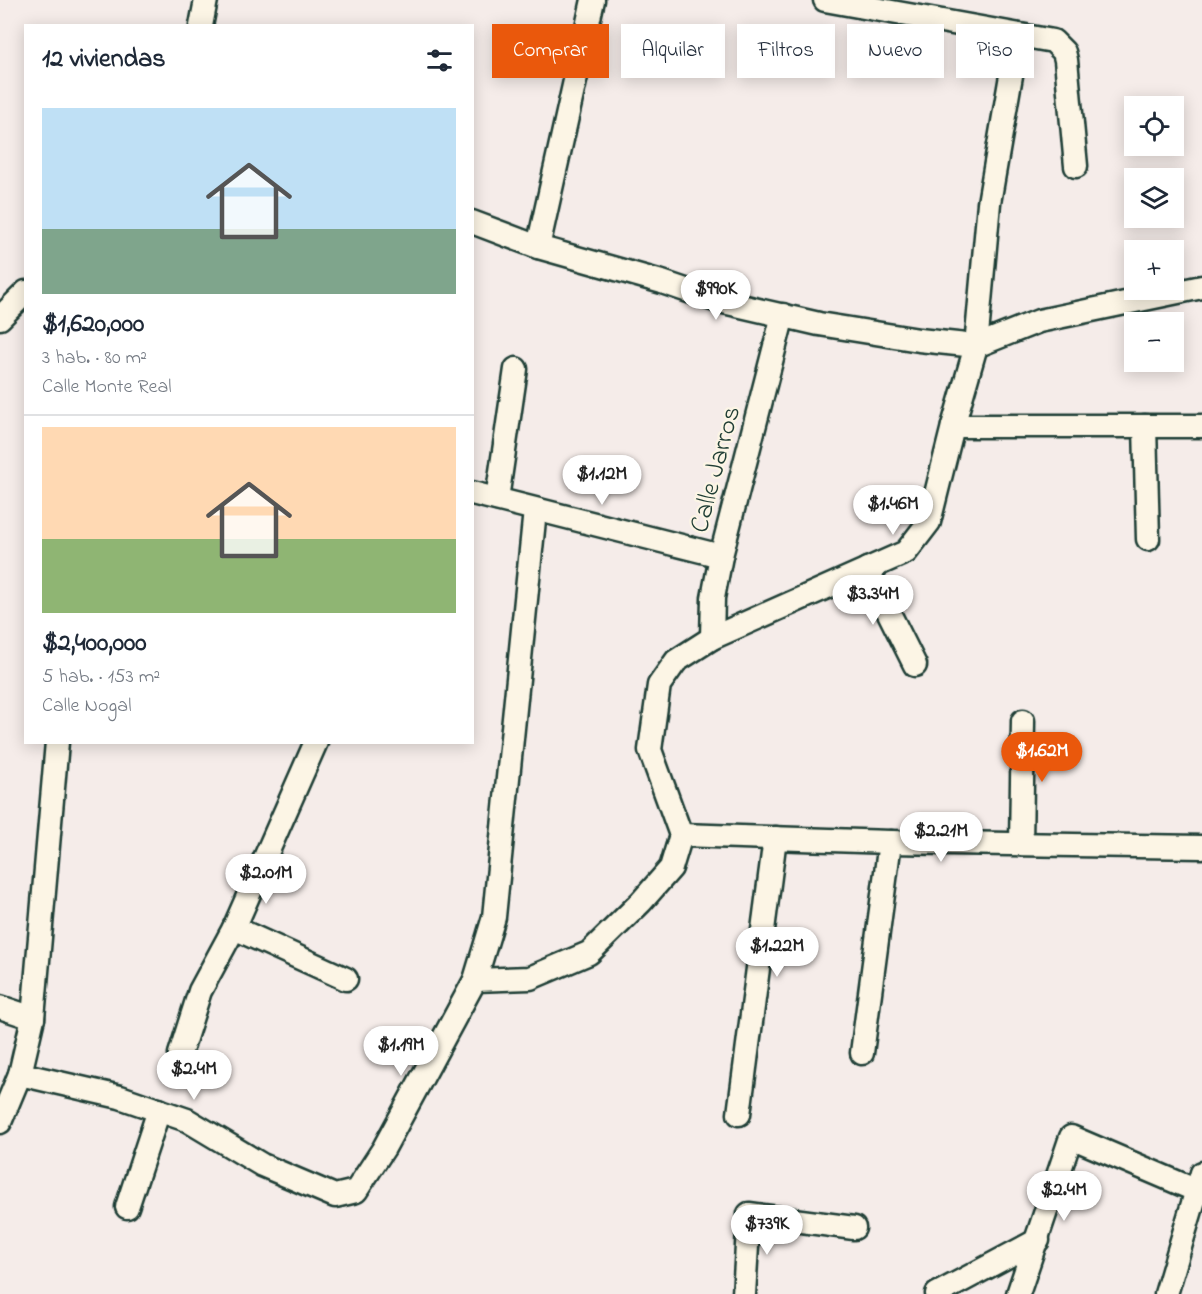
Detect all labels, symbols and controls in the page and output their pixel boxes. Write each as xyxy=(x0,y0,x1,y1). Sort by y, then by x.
chip: Comprar xyxy=(492,24,609,78)
chip: Alquilar xyxy=(621,24,725,78)
chip: Filtros xyxy=(737,24,835,78)
chip: Nuevo xyxy=(847,24,944,78)
chip: Piso xyxy=(956,24,1034,78)
text: 12 viviendas xyxy=(42,41,165,79)
icon: filters xyxy=(423,44,456,77)
map controls xyxy=(1124,96,1184,372)
button: locate xyxy=(1124,96,1184,156)
icon: home xyxy=(195,147,303,255)
button: layers xyxy=(1124,168,1184,228)
button: + xyxy=(1124,240,1184,300)
pin: $990K xyxy=(674,270,758,321)
text: $990K xyxy=(695,275,737,304)
text: $1,620,000 xyxy=(42,306,144,344)
button: − xyxy=(1124,312,1184,372)
text: 3 hab. · 80 m² xyxy=(42,344,147,373)
text: Calle Monte Real xyxy=(42,373,172,402)
street label: Calle Jarros xyxy=(681,402,752,537)
pin: $1.12M xyxy=(553,455,651,506)
text: $1.12M xyxy=(577,460,627,489)
icon: home xyxy=(195,466,303,574)
pin: $1.46M xyxy=(844,485,942,536)
text: $1.46M xyxy=(867,490,919,519)
pin: $3.34M xyxy=(824,575,922,626)
text: $3.34M xyxy=(846,580,900,609)
text: $2,400,000 xyxy=(42,625,146,663)
text: 5 hab. · 153 m² xyxy=(42,663,160,692)
text: Calle Nogal xyxy=(42,692,132,721)
pin: $1.62M xyxy=(993,732,1091,783)
text: $1.62M xyxy=(1015,737,1069,766)
pin: $2.21M xyxy=(892,812,990,863)
text: $2.21M xyxy=(914,817,968,846)
pin: $2.01M xyxy=(217,854,315,905)
text: $2.01M xyxy=(239,859,293,888)
pin: $1.22M xyxy=(728,927,826,978)
text: $1.22M xyxy=(750,932,804,961)
pin: $1.19M xyxy=(352,1026,450,1077)
text: $1.19M xyxy=(377,1031,425,1060)
pin: $2.4M xyxy=(152,1050,236,1101)
text: $2.4M xyxy=(171,1055,217,1084)
pin: $2.4M xyxy=(1022,1171,1106,1222)
text: $2.4M xyxy=(1041,1176,1087,1205)
pin: $739K xyxy=(725,1205,809,1256)
text: $739K xyxy=(745,1210,789,1239)

